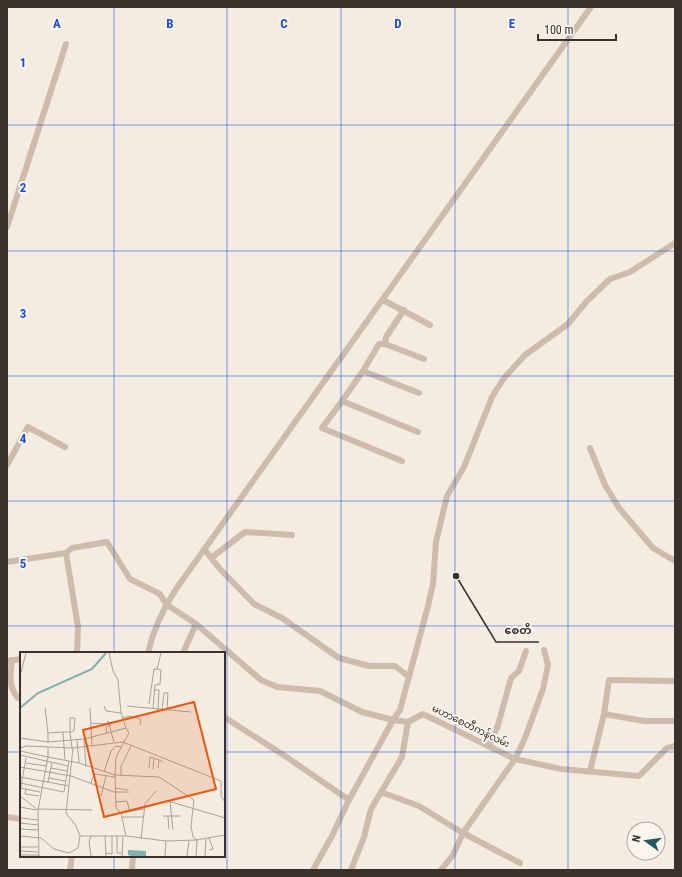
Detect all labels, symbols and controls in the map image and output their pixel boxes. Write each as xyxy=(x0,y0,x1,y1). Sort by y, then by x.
text: A xyxy=(53,16,61,31)
text: B xyxy=(166,16,174,31)
text: C xyxy=(280,16,288,31)
text: D xyxy=(394,16,402,31)
text: E xyxy=(509,16,516,31)
scale bar xyxy=(538,16,616,42)
text: 100 m xyxy=(544,23,574,37)
text: 1 xyxy=(20,55,26,70)
text: 2 xyxy=(20,180,27,195)
text: 3 xyxy=(20,306,26,321)
text: 4 xyxy=(20,431,27,446)
text: 5 xyxy=(20,556,27,571)
callout: စေတီ xyxy=(496,619,539,642)
text: စေတီ xyxy=(505,623,531,637)
inset map xyxy=(20,652,225,857)
street label: မဟာစေတီကန်လမ်း xyxy=(429,701,513,752)
north arrow xyxy=(626,821,666,861)
text: N xyxy=(630,834,644,844)

